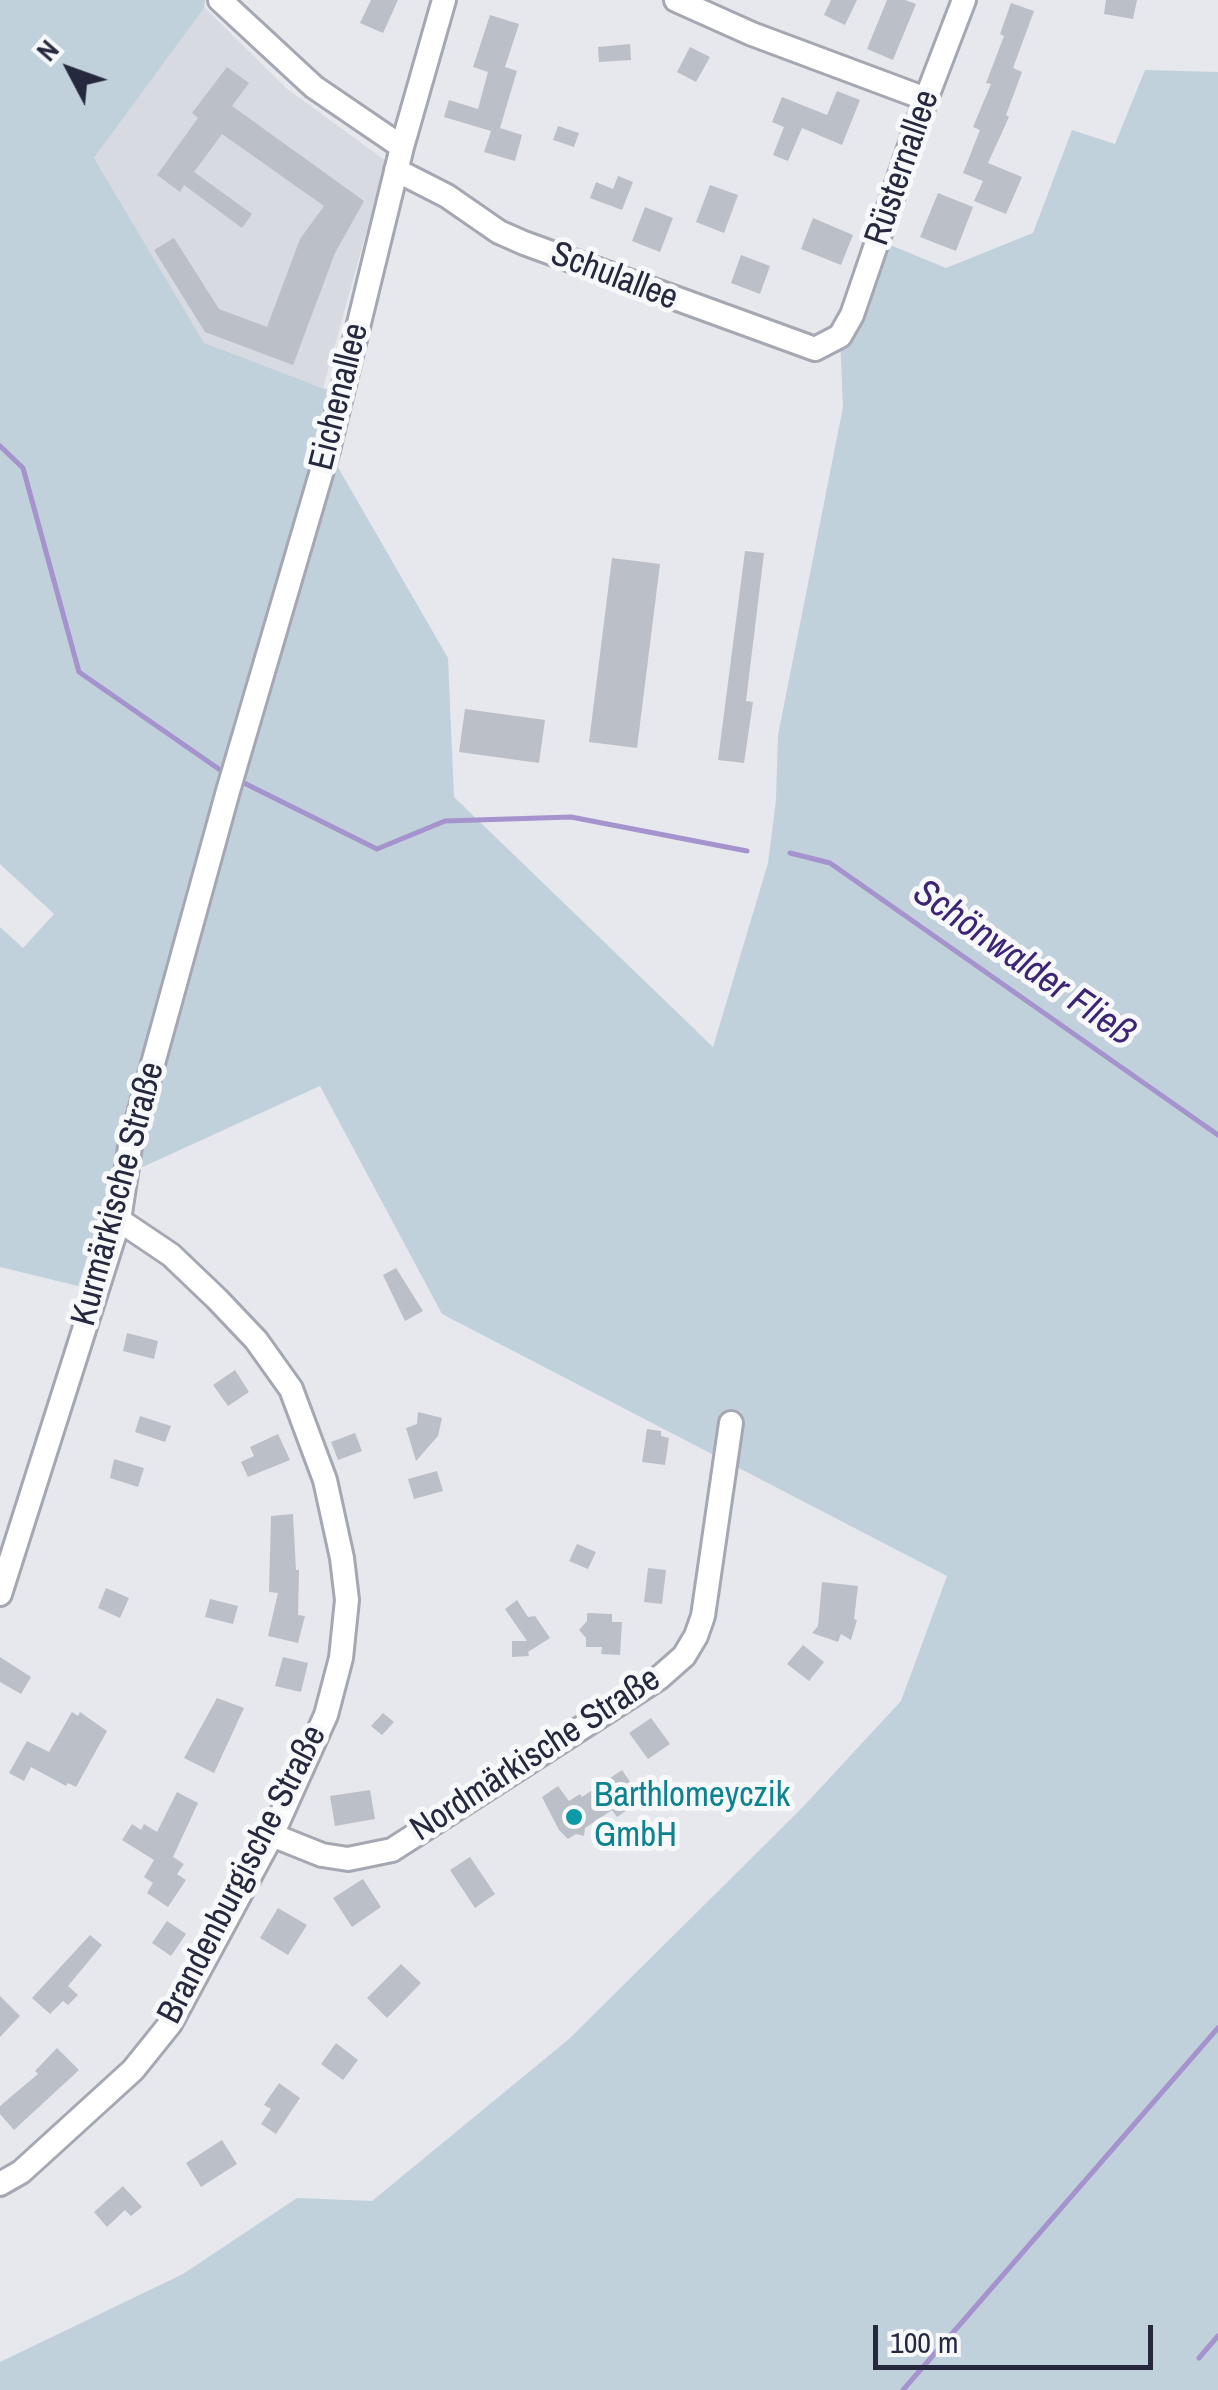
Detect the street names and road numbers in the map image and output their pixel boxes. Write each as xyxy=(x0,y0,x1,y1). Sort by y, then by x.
street label: Rüsternallee xyxy=(857,85,949,251)
street label: Schulallee xyxy=(545,234,683,320)
street label: Eichenallee xyxy=(301,319,379,475)
street label: Kurmärkische Straße xyxy=(64,1058,174,1330)
street label: Nordmärkische Straße xyxy=(404,1659,668,1851)
street label: Brandenburgische Straße xyxy=(150,1719,336,2031)

